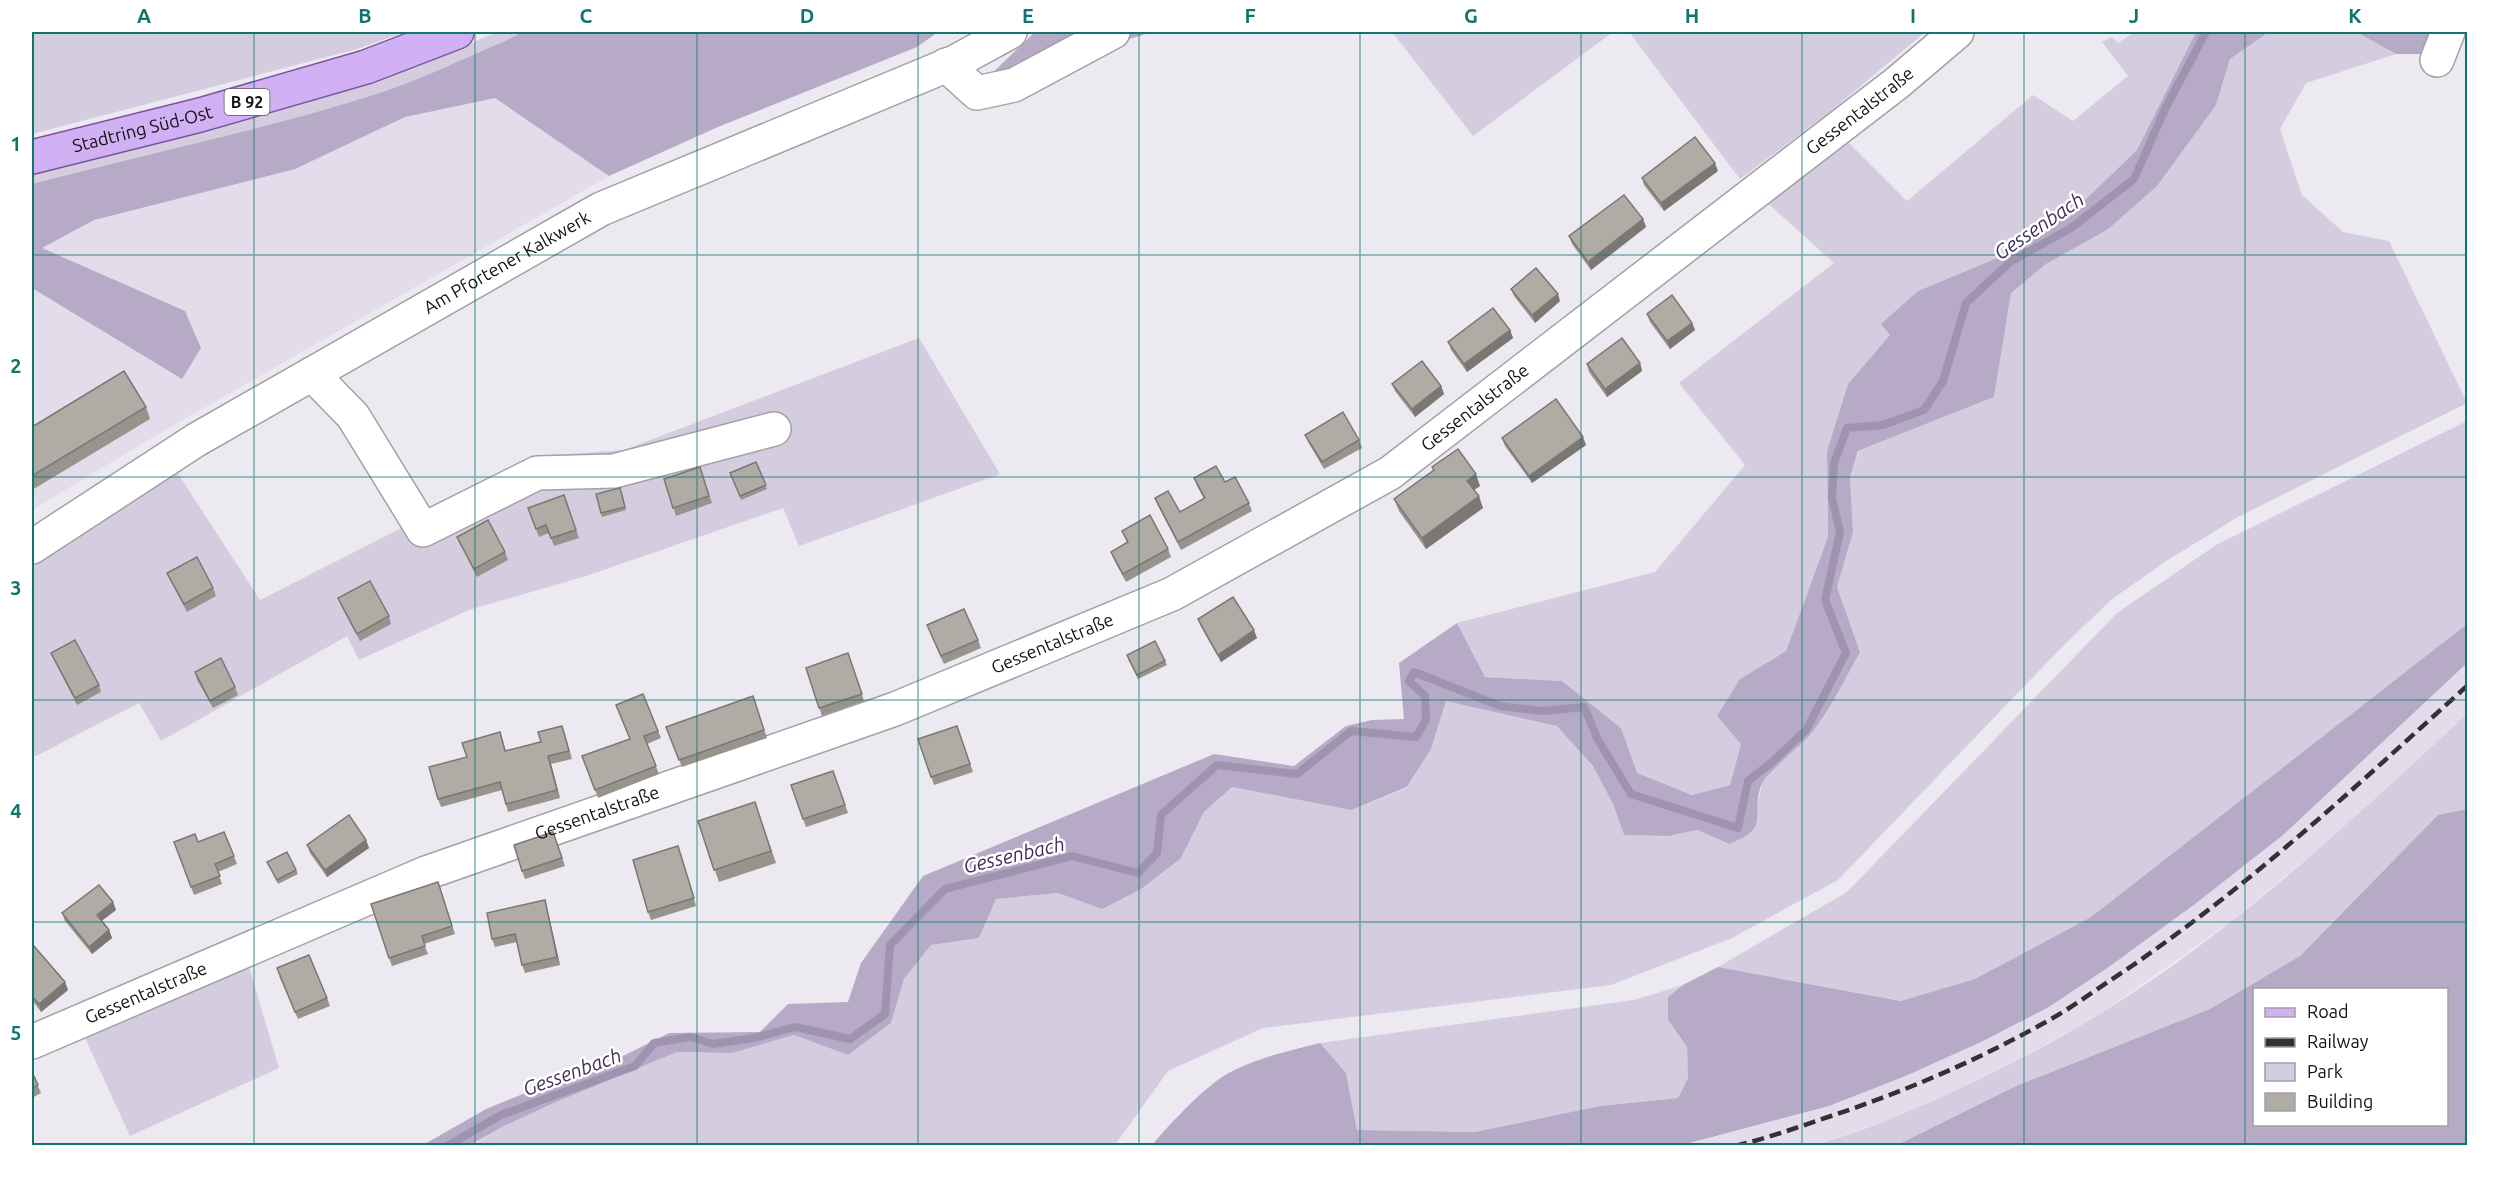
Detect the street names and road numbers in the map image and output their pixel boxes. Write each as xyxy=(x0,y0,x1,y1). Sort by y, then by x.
street label: Gessentalstraße xyxy=(1802,62,1917,158)
road number: B 92 xyxy=(224,89,270,115)
street label: Stadtring Süd-Ost xyxy=(70,101,215,156)
street label: Am Pfortener Kalkwerk xyxy=(420,206,593,317)
street label: Gessentalstraße xyxy=(1417,359,1532,455)
street label: Gessentalstraße xyxy=(988,608,1116,677)
street label: Gessentalstraße xyxy=(532,781,662,843)
street label: Gessentalstraße xyxy=(82,957,209,1027)

